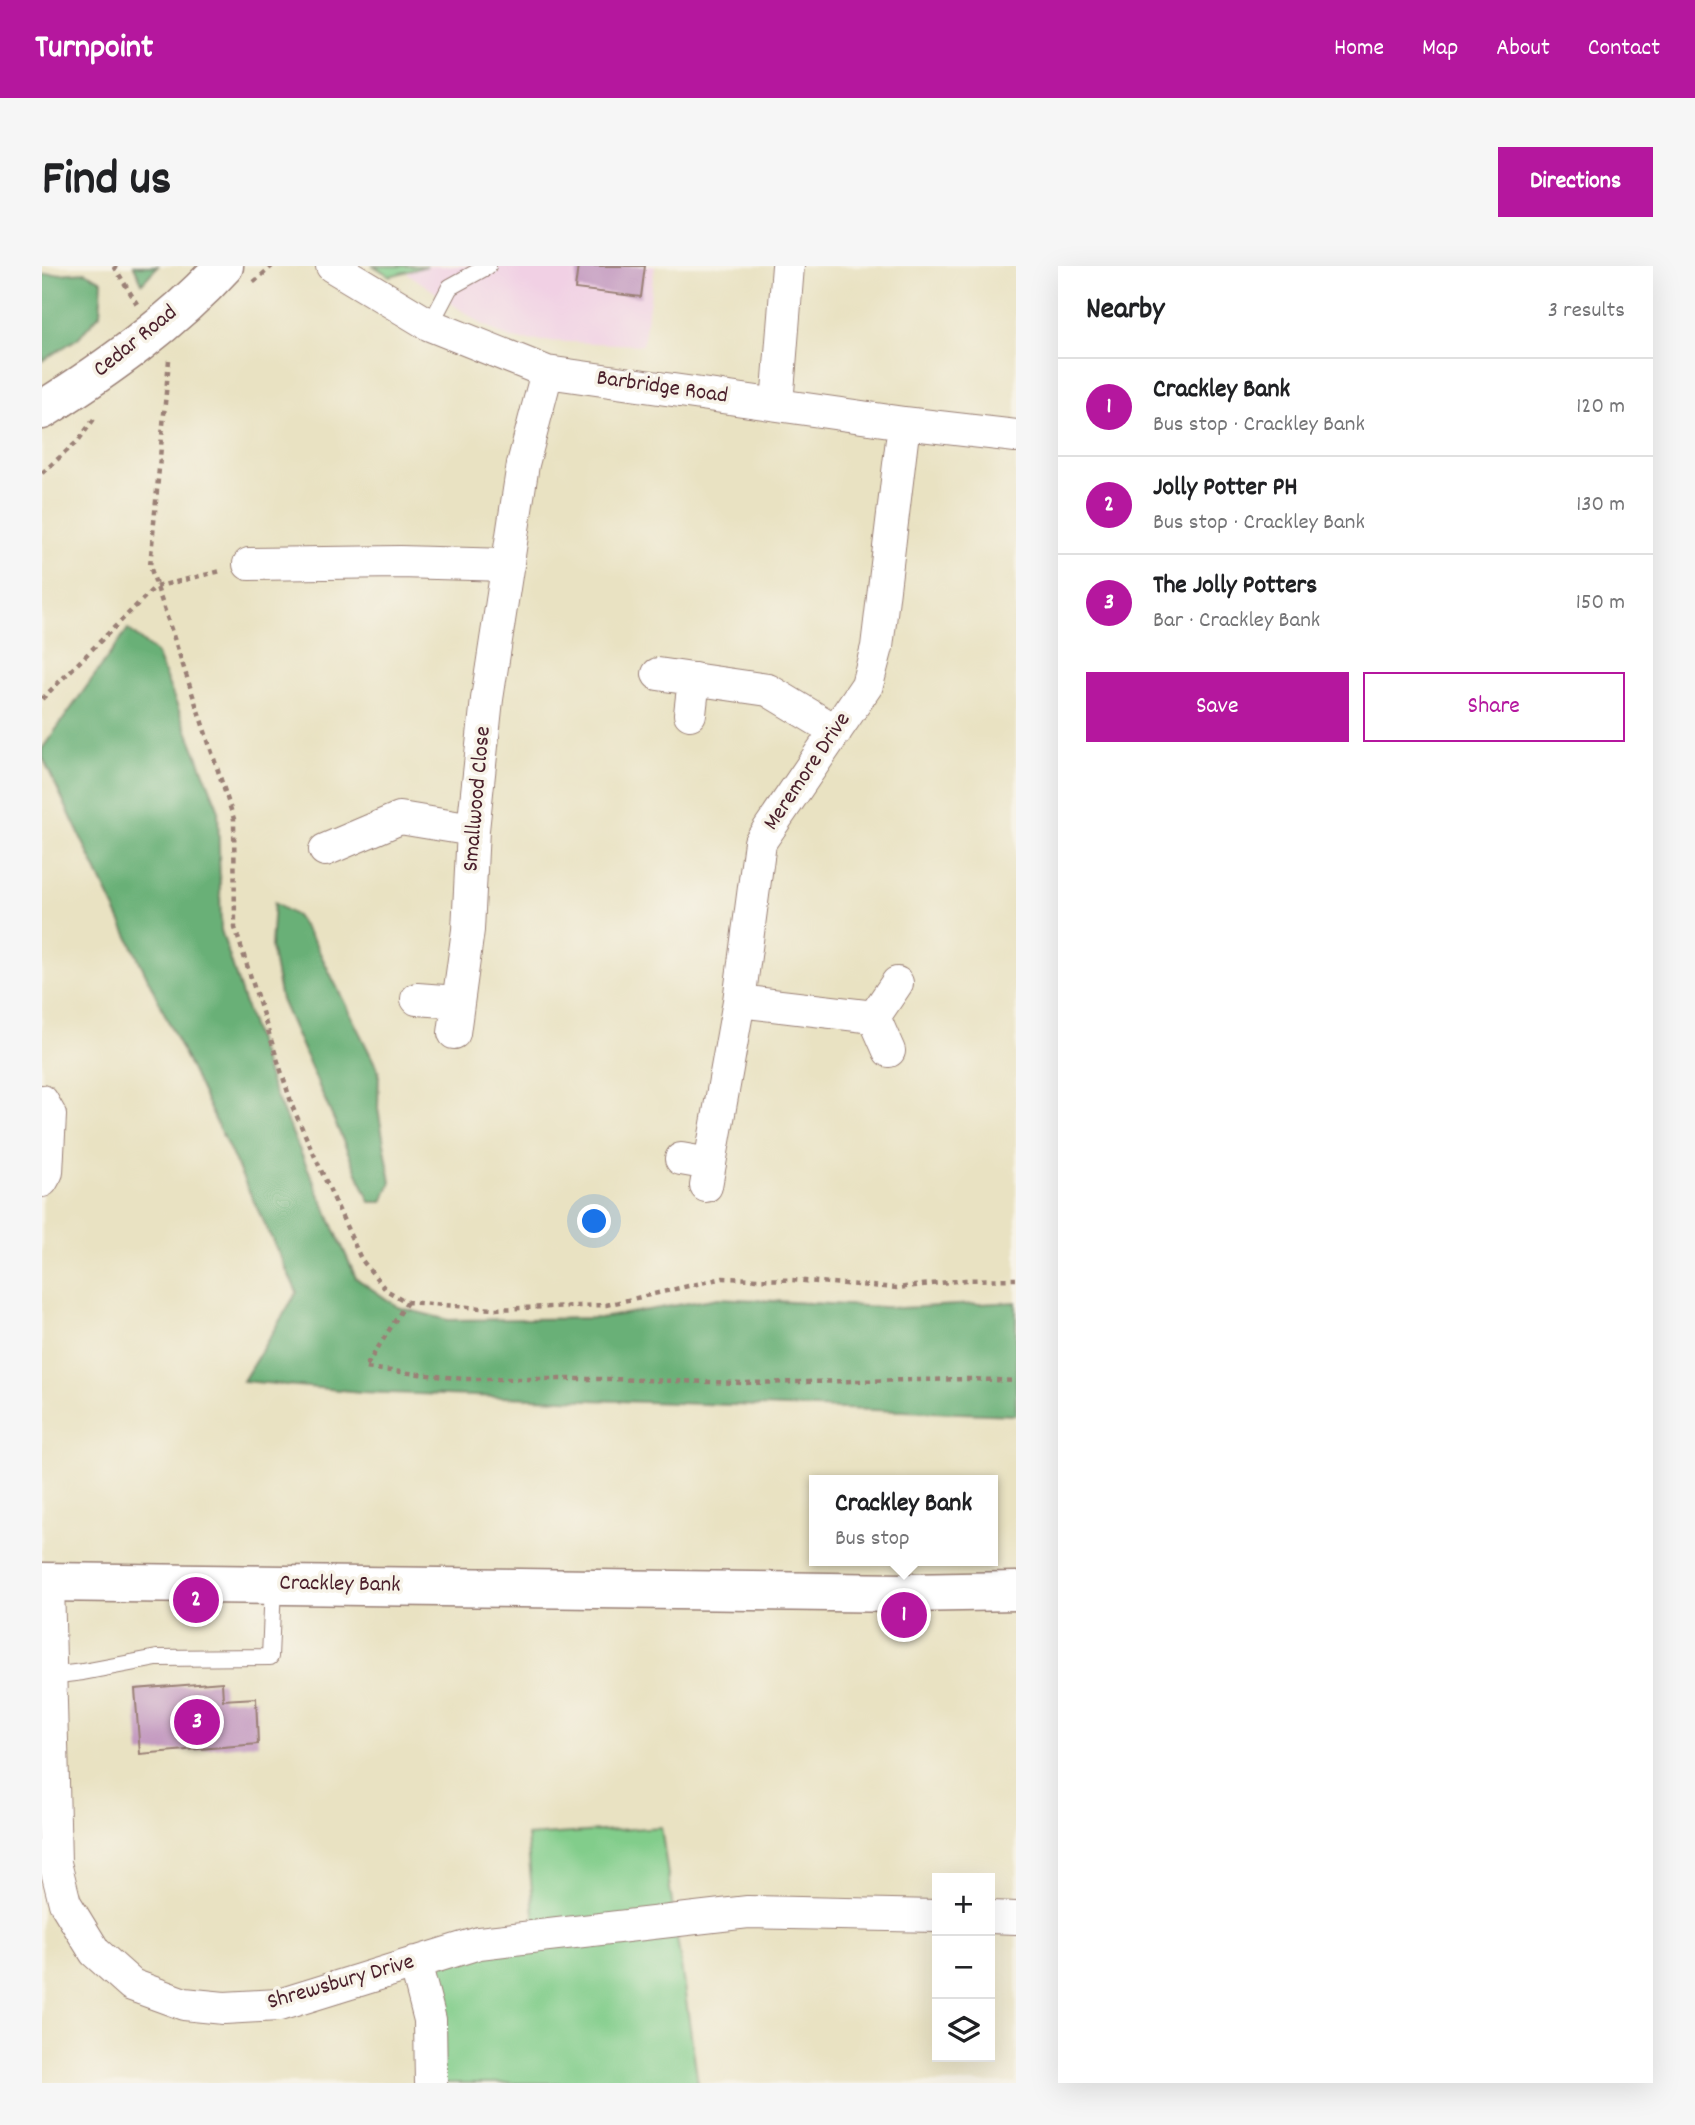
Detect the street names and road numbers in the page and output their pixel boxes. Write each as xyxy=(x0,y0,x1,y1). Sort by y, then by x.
street label: Cedar Road xyxy=(87,298,185,386)
street label: Barbridge Road xyxy=(594,362,730,414)
street label: Meremore Drive xyxy=(756,706,860,838)
street label: Smallwood Close xyxy=(455,725,501,873)
street label: Crackley Bank xyxy=(279,1567,401,1603)
street label: Shrewsbury Drive xyxy=(264,1946,418,2020)

